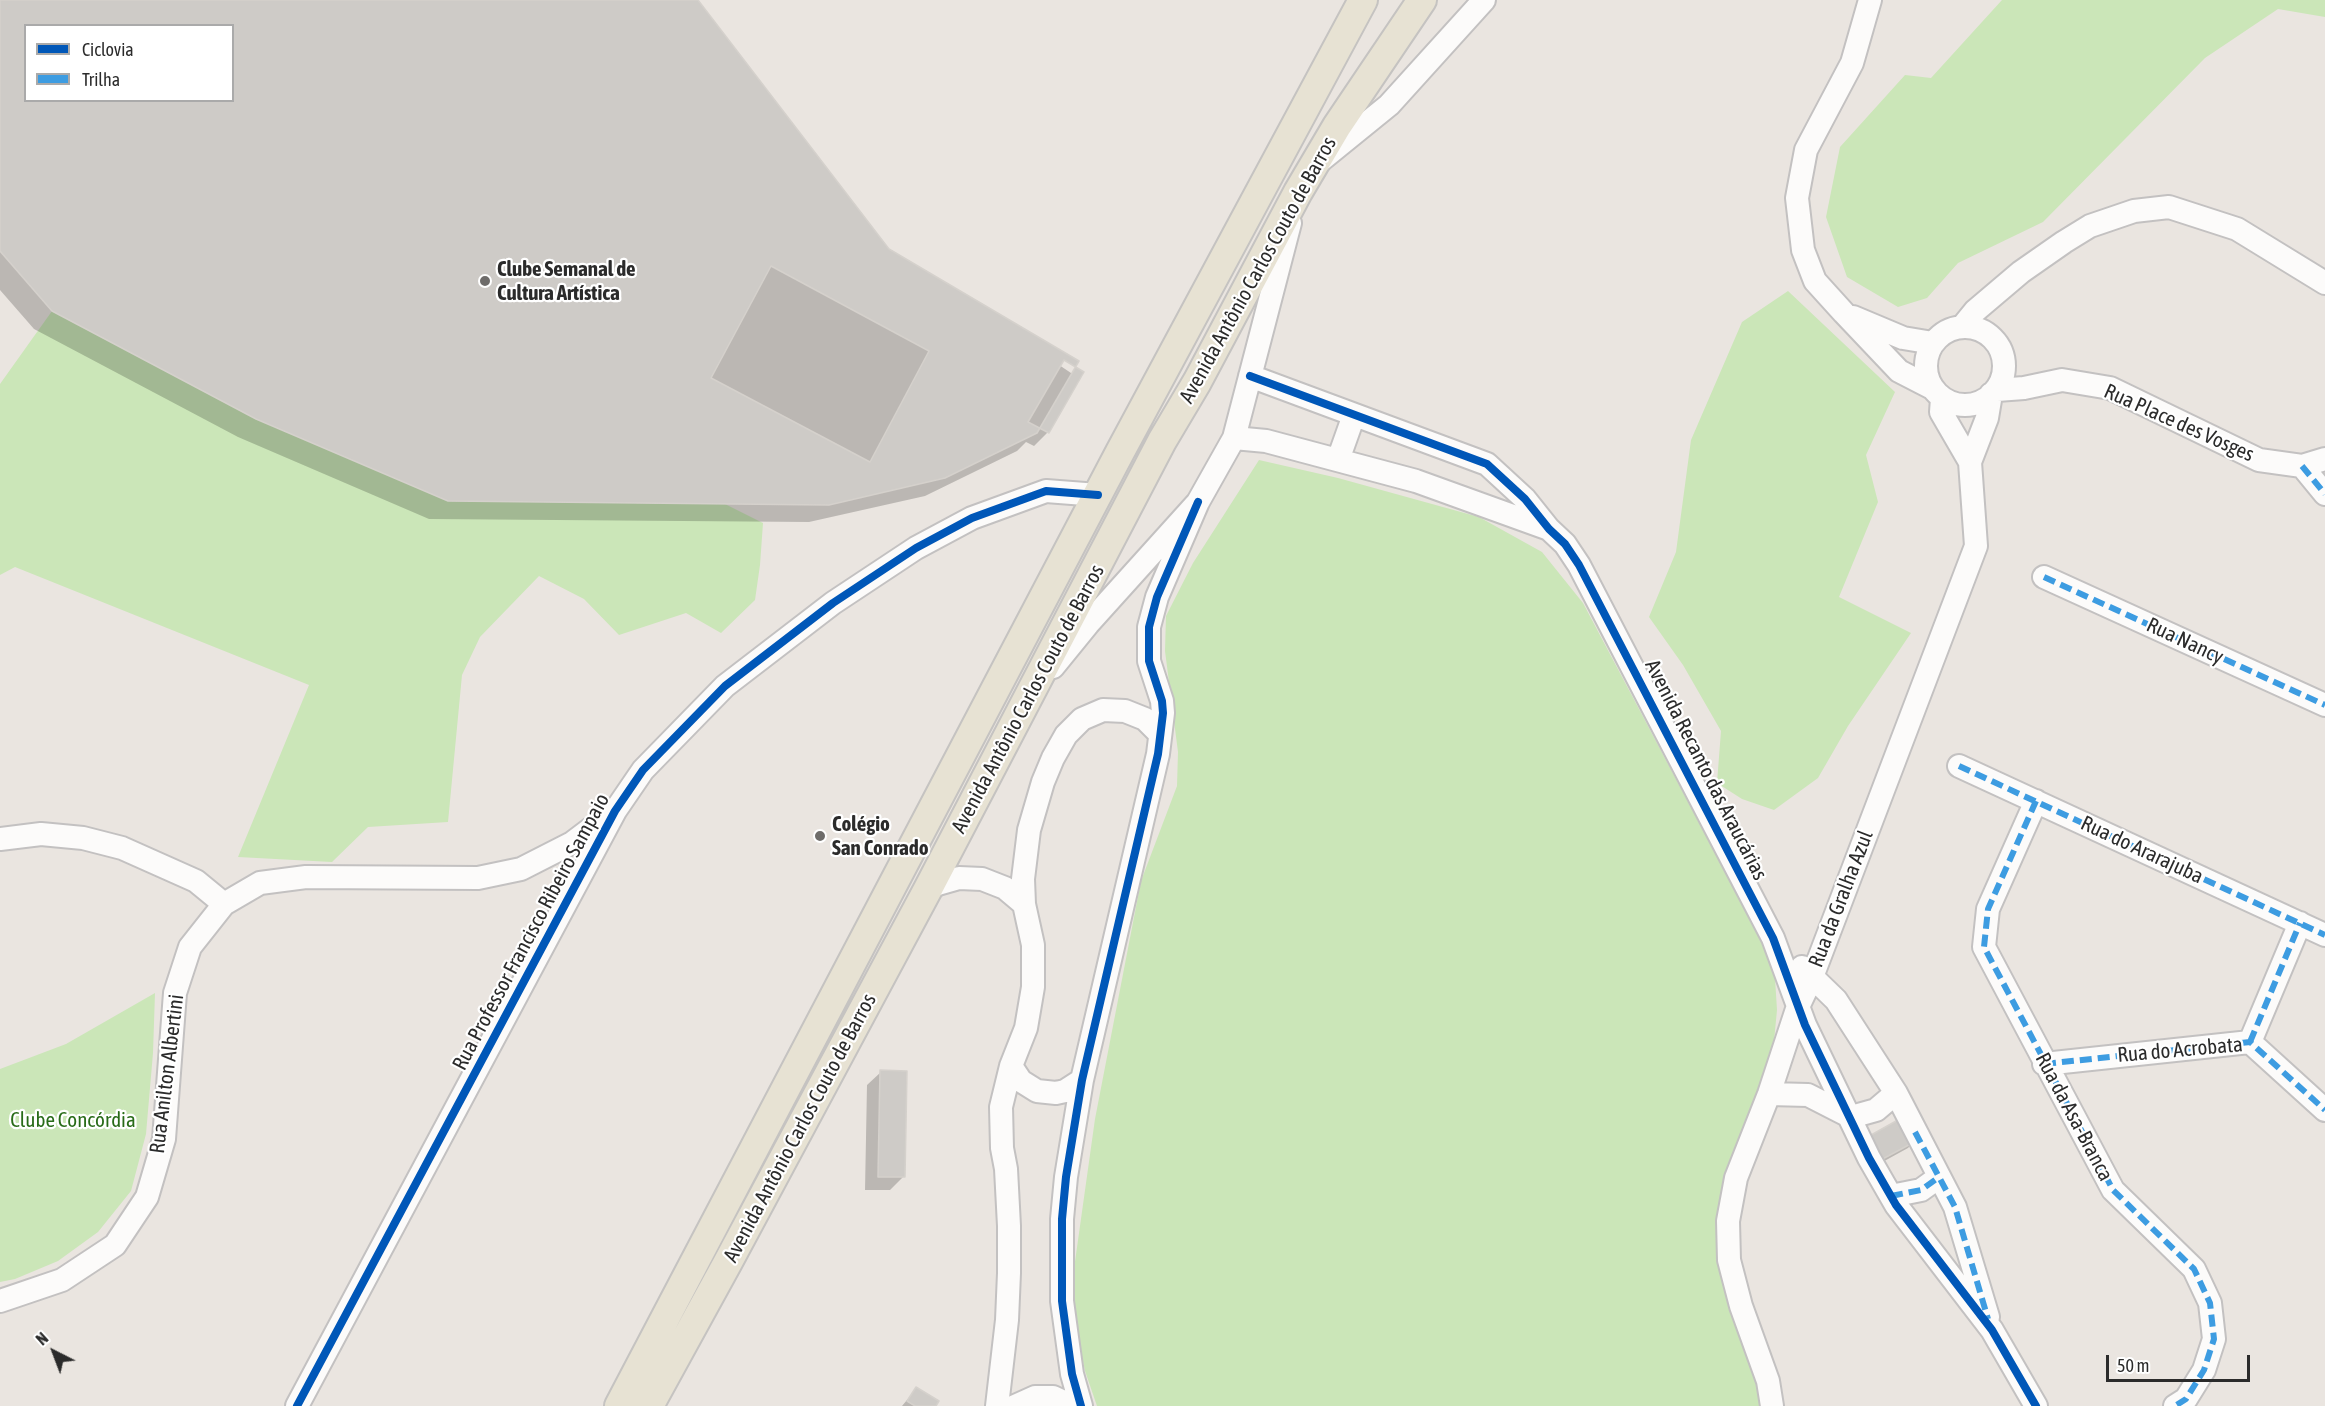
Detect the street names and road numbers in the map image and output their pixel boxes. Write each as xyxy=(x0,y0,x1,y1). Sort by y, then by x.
street label: Avenida Antônio Carlos Couto de Barros xyxy=(1174,132,1342,408)
street label: Rua Place des Vosges xyxy=(2100,379,2258,467)
street label: Avenida Antônio Carlos Couto de Barros xyxy=(946,560,1110,838)
street label: Rua Nancy xyxy=(2142,612,2228,670)
street label: Avenida Recanto das Araucárias xyxy=(1639,656,1773,884)
street label: Rua Professor Francisco Ribeiro Sampaio xyxy=(447,789,615,1075)
street label: Rua do Ararajuba xyxy=(2077,811,2207,889)
street label: Rua da Gralha Azul xyxy=(1803,827,1879,971)
street label: Avenida Antônio Carlos Couto de Barros xyxy=(718,989,882,1267)
street label: Rua Anilton Albertini xyxy=(145,993,189,1155)
street label: Rua do Acrobata xyxy=(2116,1032,2244,1068)
street label: Rua da Asa-Branca xyxy=(2030,1048,2118,1186)

